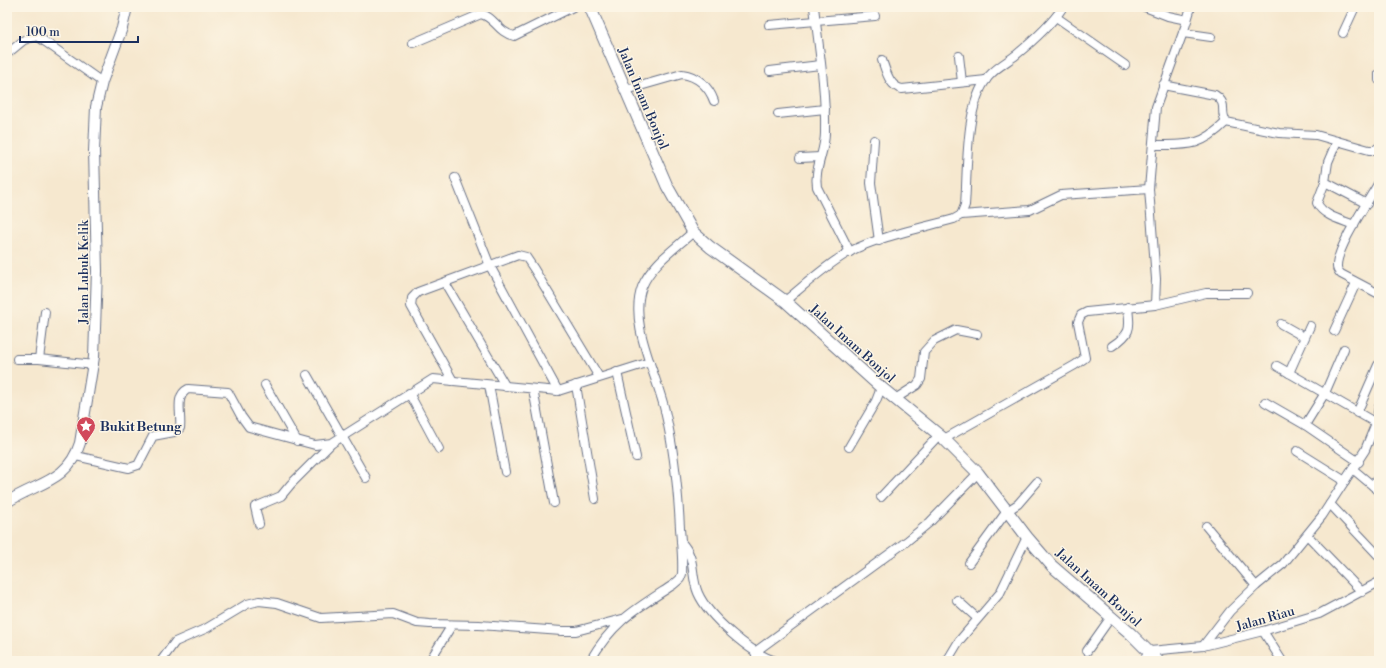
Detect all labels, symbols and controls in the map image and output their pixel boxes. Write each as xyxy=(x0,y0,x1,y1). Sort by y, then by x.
scale bar xyxy=(20,18,138,44)
text: 100 m xyxy=(26,25,60,40)
street label: Jalan Imam Bonjol xyxy=(614,44,672,152)
street label: Jalan Lubuk Kelik xyxy=(76,219,92,325)
street label: Jalan Imam Bonjol xyxy=(806,300,898,386)
place icon: Bukit Betung xyxy=(75,415,97,443)
place label: Bukit Betung xyxy=(100,419,182,435)
street label: Jalan Imam Bonjol xyxy=(1052,544,1144,630)
street label: Jalan Riau xyxy=(1233,603,1297,635)

